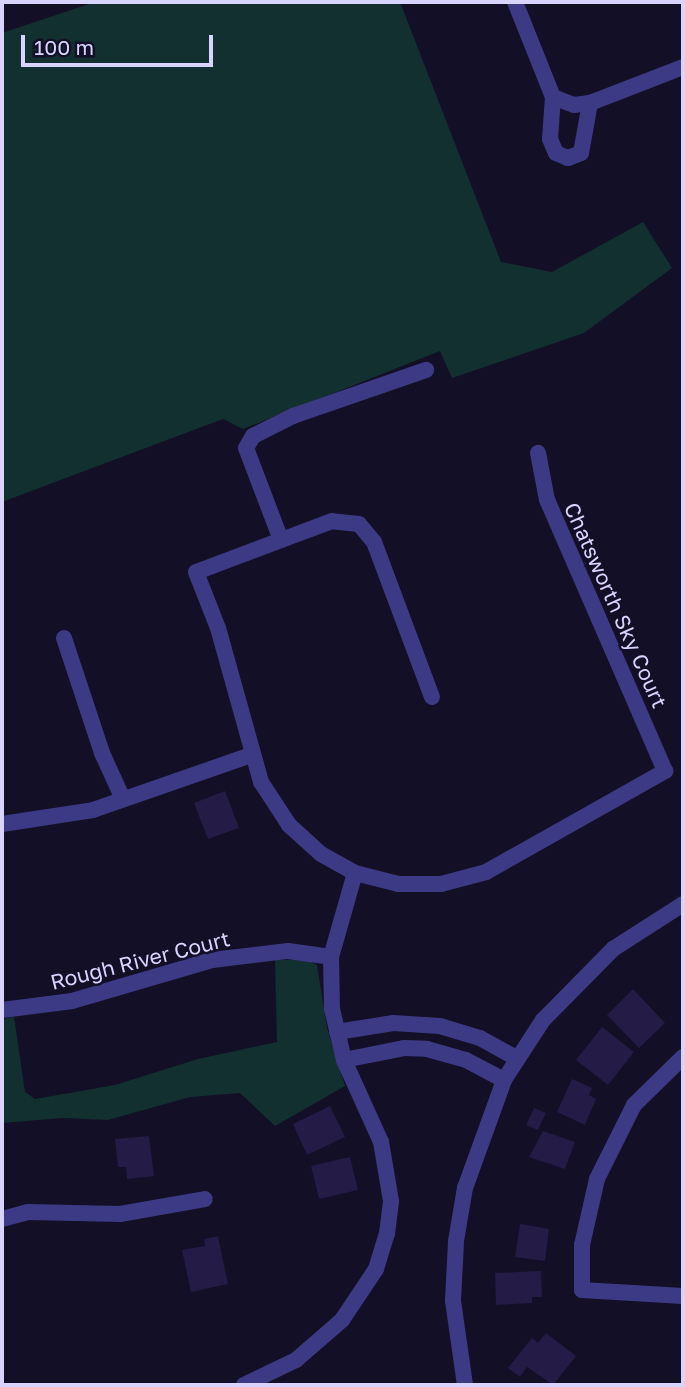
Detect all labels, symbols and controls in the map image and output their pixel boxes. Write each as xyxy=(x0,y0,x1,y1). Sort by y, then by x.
scale bar xyxy=(24,21,217,65)
text: 100 m xyxy=(34,34,94,60)
street label: Chatsworth Sky Court xyxy=(559,498,673,712)
street label: Rough River Court xyxy=(48,926,232,994)

